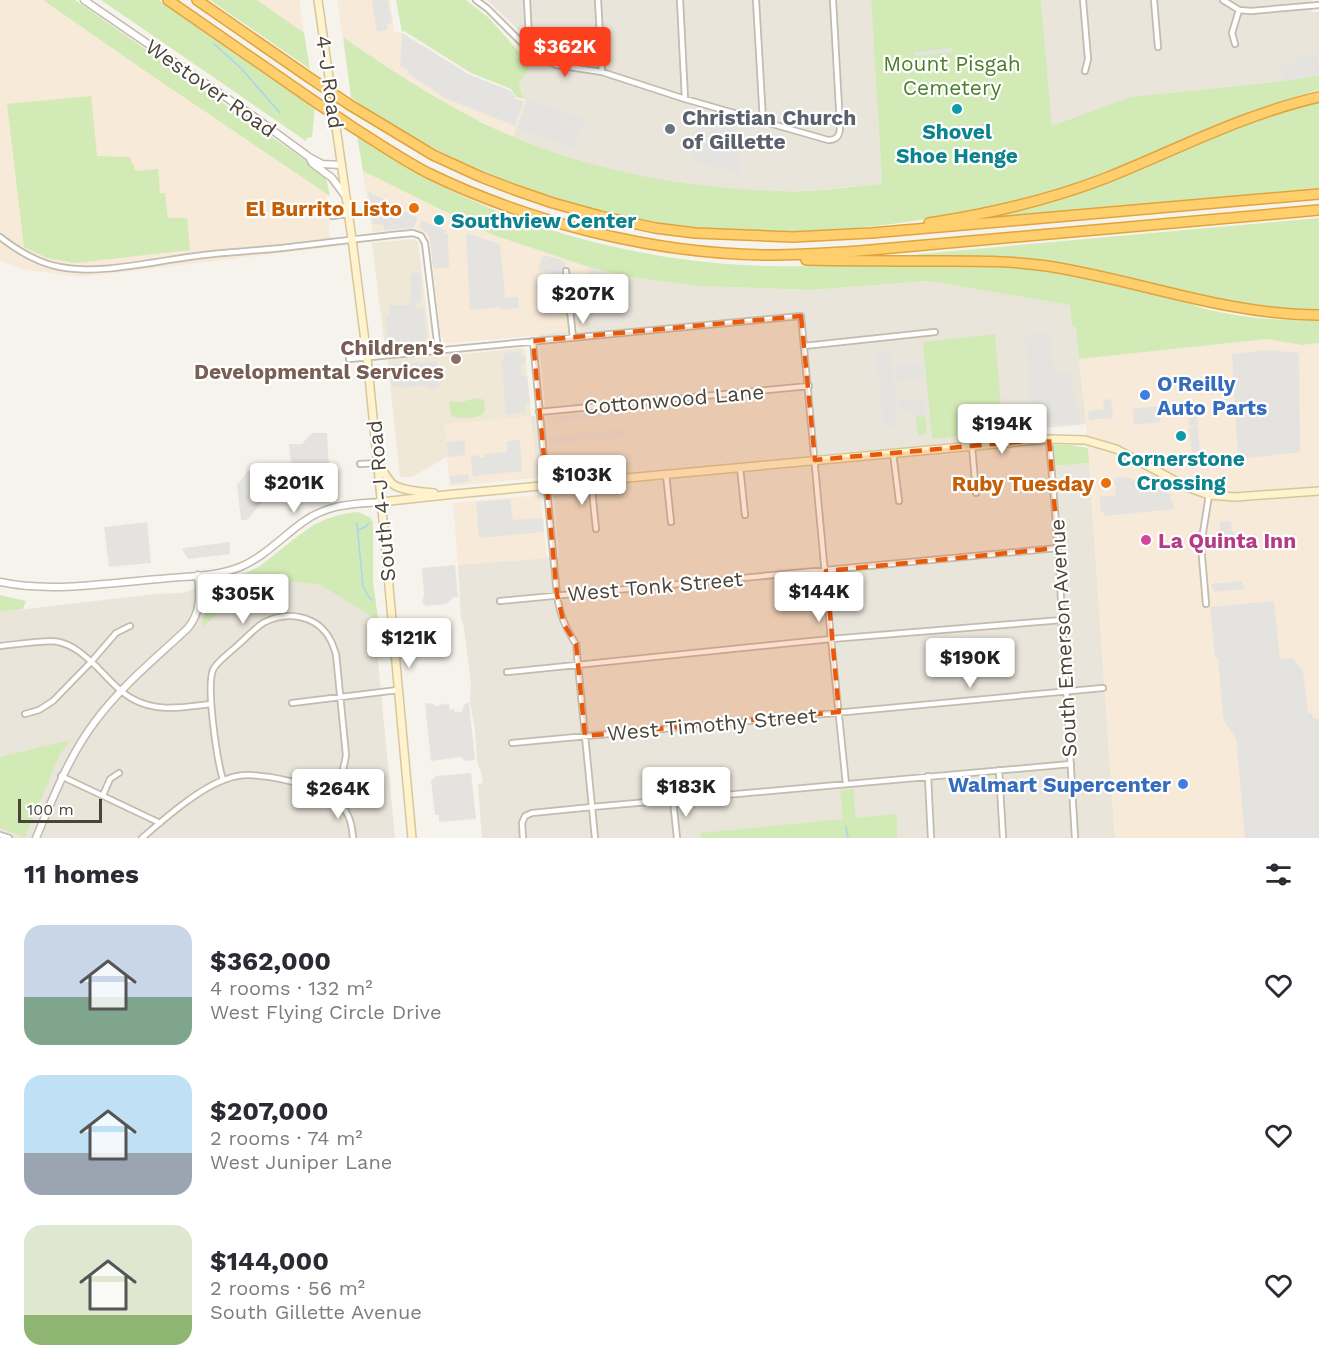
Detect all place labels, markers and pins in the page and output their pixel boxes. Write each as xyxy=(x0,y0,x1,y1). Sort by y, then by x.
pin: $362K xyxy=(523,27,607,78)
marker: Shovel Shoe Henge xyxy=(950,102,964,116)
place label: Christian Church of Gillette xyxy=(682,105,856,154)
place label: Shovel Shoe Henge xyxy=(896,119,1018,168)
marker: Christian Church of Gillette xyxy=(663,122,677,136)
place label: El Burrito Listo xyxy=(245,196,402,221)
marker: El Burrito Listo xyxy=(407,201,421,215)
place label: Southview Center xyxy=(451,208,636,233)
marker: Southview Center xyxy=(432,213,446,227)
pin: $207K xyxy=(541,274,625,325)
place label: Children's Developmental Services xyxy=(194,335,444,384)
marker: Children's Developmental Services xyxy=(449,352,463,366)
place label: O'Reilly Auto Parts xyxy=(1157,371,1267,420)
marker: O'Reilly Auto Parts xyxy=(1138,388,1152,402)
pin: $194K xyxy=(960,404,1044,455)
marker: Cornerstone Crossing xyxy=(1174,429,1188,443)
place label: Cornerstone Crossing xyxy=(1117,446,1245,495)
pin: $103K xyxy=(540,455,624,506)
pin: $201K xyxy=(252,463,336,514)
place label: Ruby Tuesday xyxy=(952,471,1094,496)
marker: Ruby Tuesday xyxy=(1099,476,1113,490)
place label: La Quinta Inn xyxy=(1158,528,1296,553)
marker: La Quinta Inn xyxy=(1139,533,1153,547)
pin: $144K xyxy=(777,572,861,623)
pin: $305K xyxy=(201,574,285,625)
pin: $121K xyxy=(367,618,451,669)
pin: $190K xyxy=(928,638,1012,689)
pin: $183K xyxy=(644,767,728,818)
pin: $264K xyxy=(296,769,380,820)
place label: Walmart Supercenter xyxy=(948,772,1171,797)
marker: Walmart Supercenter xyxy=(1176,777,1190,791)

